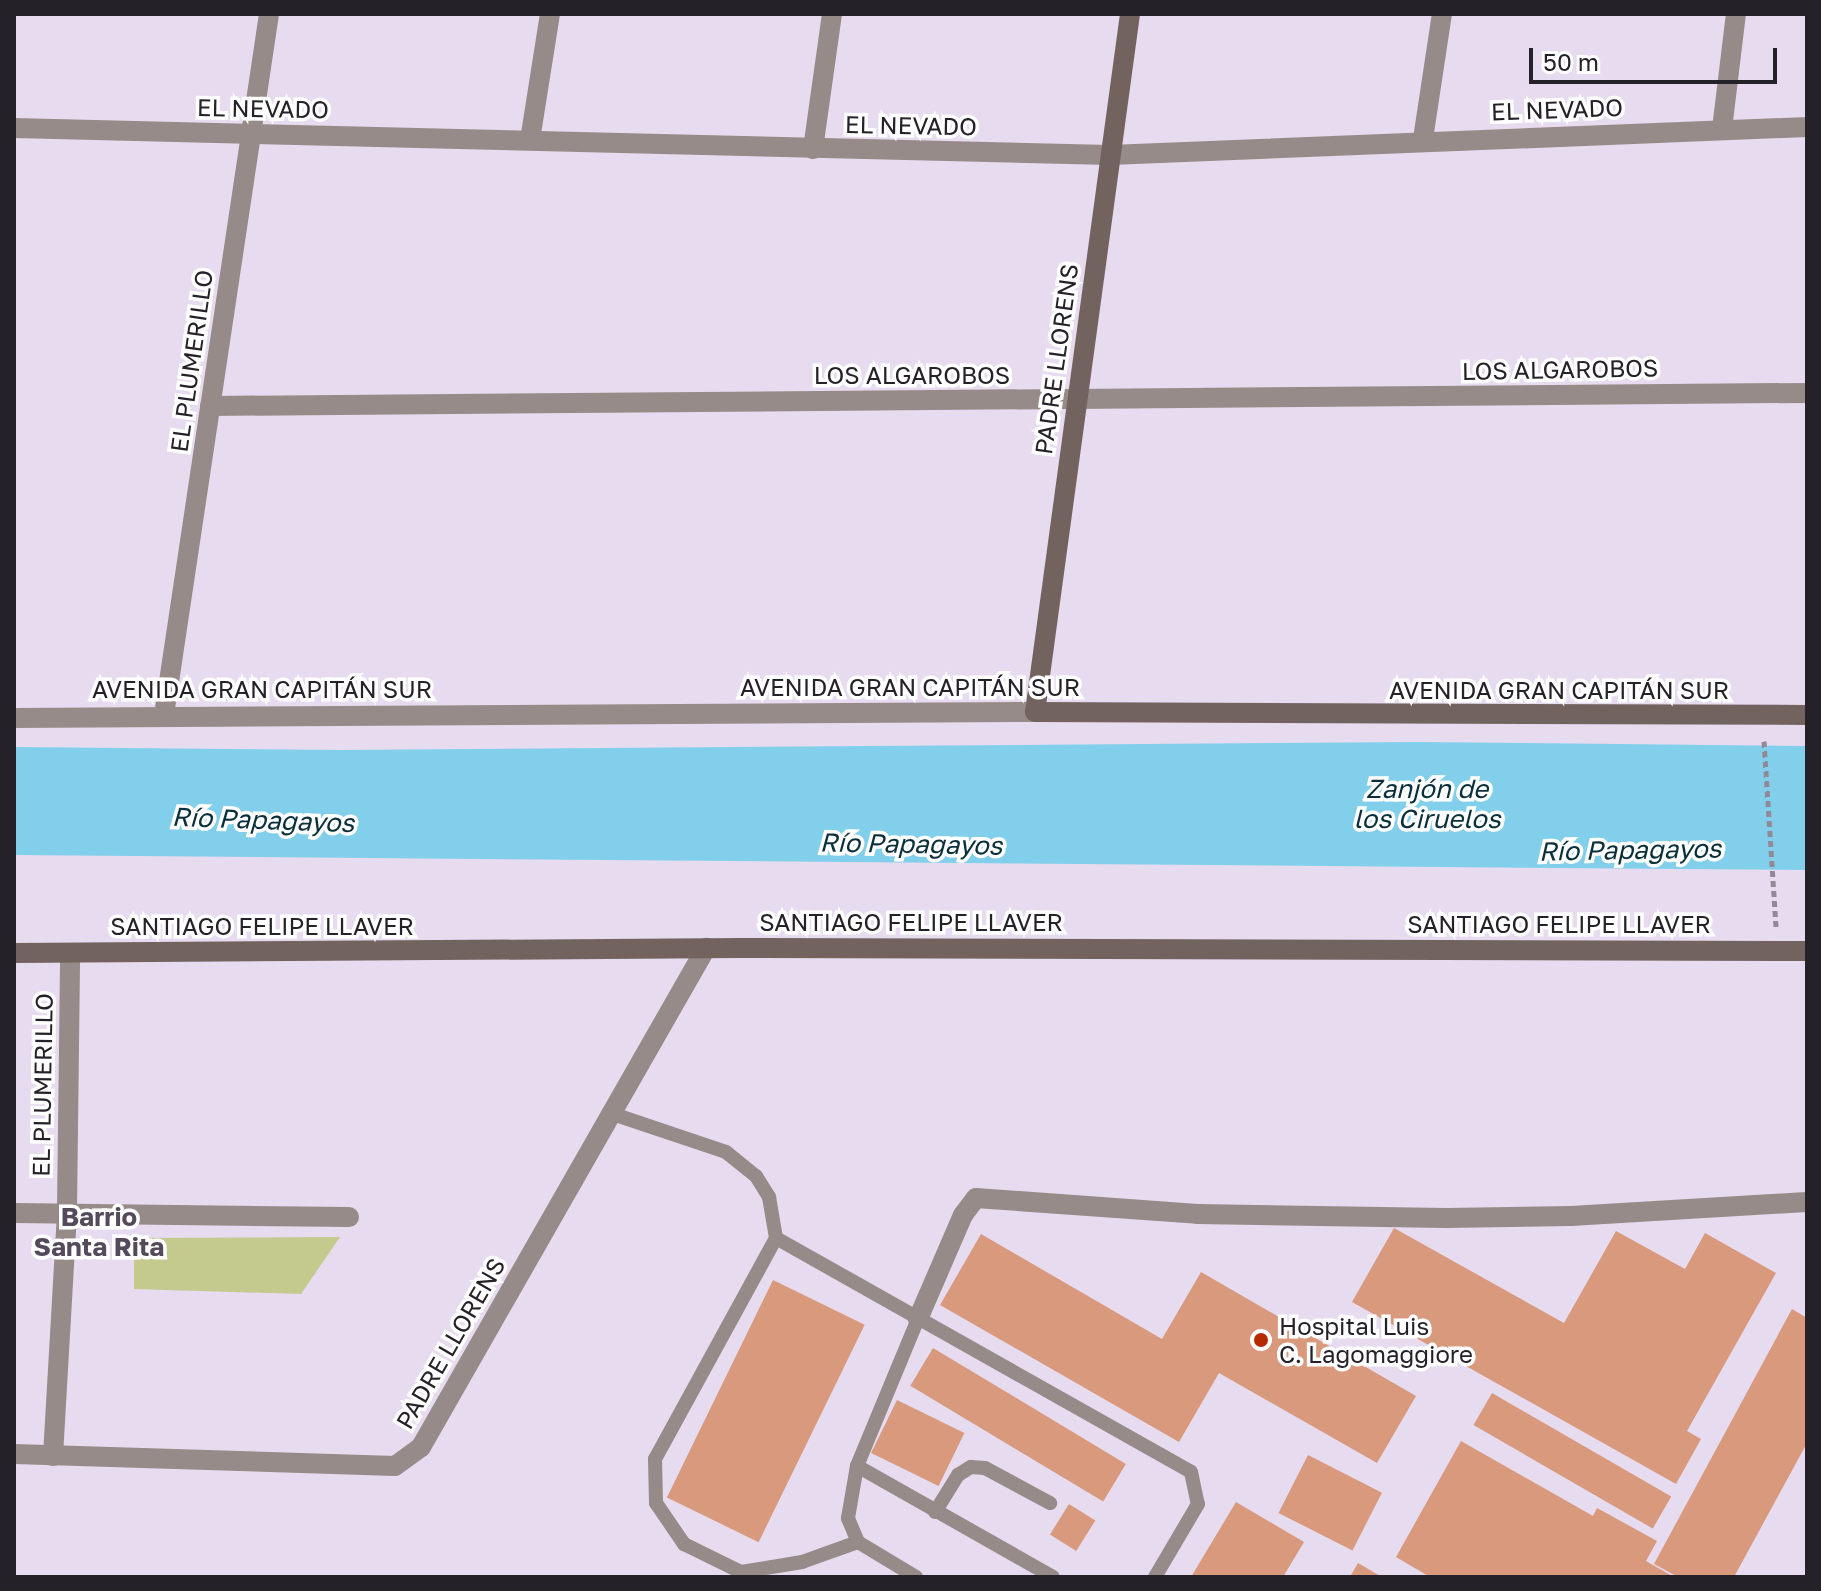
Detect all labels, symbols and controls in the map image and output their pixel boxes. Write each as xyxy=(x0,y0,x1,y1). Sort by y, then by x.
scale bar xyxy=(1533,32,1781,82)
text: 50 m xyxy=(1543,47,1599,76)
street label: EL NEVADO xyxy=(197,92,329,124)
street label: EL NEVADO xyxy=(1491,92,1623,126)
street label: EL NEVADO xyxy=(845,109,977,141)
street label: PADRE LLORENS xyxy=(1028,262,1084,456)
street label: EL PLUMERILLO xyxy=(164,268,218,454)
street label: LOS ALGAROBOS xyxy=(1462,353,1658,385)
street label: LOS ALGAROBOS xyxy=(814,361,1010,389)
street label: AVENIDA GRAN CAPITÁN SUR xyxy=(740,673,1080,701)
street label: AVENIDA GRAN CAPITÁN SUR xyxy=(92,675,432,703)
street label: AVENIDA GRAN CAPITÁN SUR xyxy=(1389,676,1729,704)
water label: Zanjón de los Ciruelos xyxy=(1354,773,1500,834)
water label: Río Papagayos xyxy=(171,801,355,839)
water label: Río Papagayos xyxy=(820,827,1002,861)
water label: Río Papagayos xyxy=(1539,833,1721,867)
street label: SANTIAGO FELIPE LLAVER xyxy=(759,908,1063,936)
street label: SANTIAGO FELIPE LLAVER xyxy=(1407,910,1711,938)
street label: SANTIAGO FELIPE LLAVER xyxy=(110,912,414,940)
street label: EL PLUMERILLO xyxy=(26,993,58,1177)
district label: Barrio Santa Rita xyxy=(34,1201,164,1262)
street label: PADRE LLORENS xyxy=(389,1253,511,1433)
place label: Hospital Luis C. Lagomaggiore xyxy=(1279,1312,1473,1368)
marker: Hospital Luis C. Lagomaggiore xyxy=(1250,1329,1272,1351)

